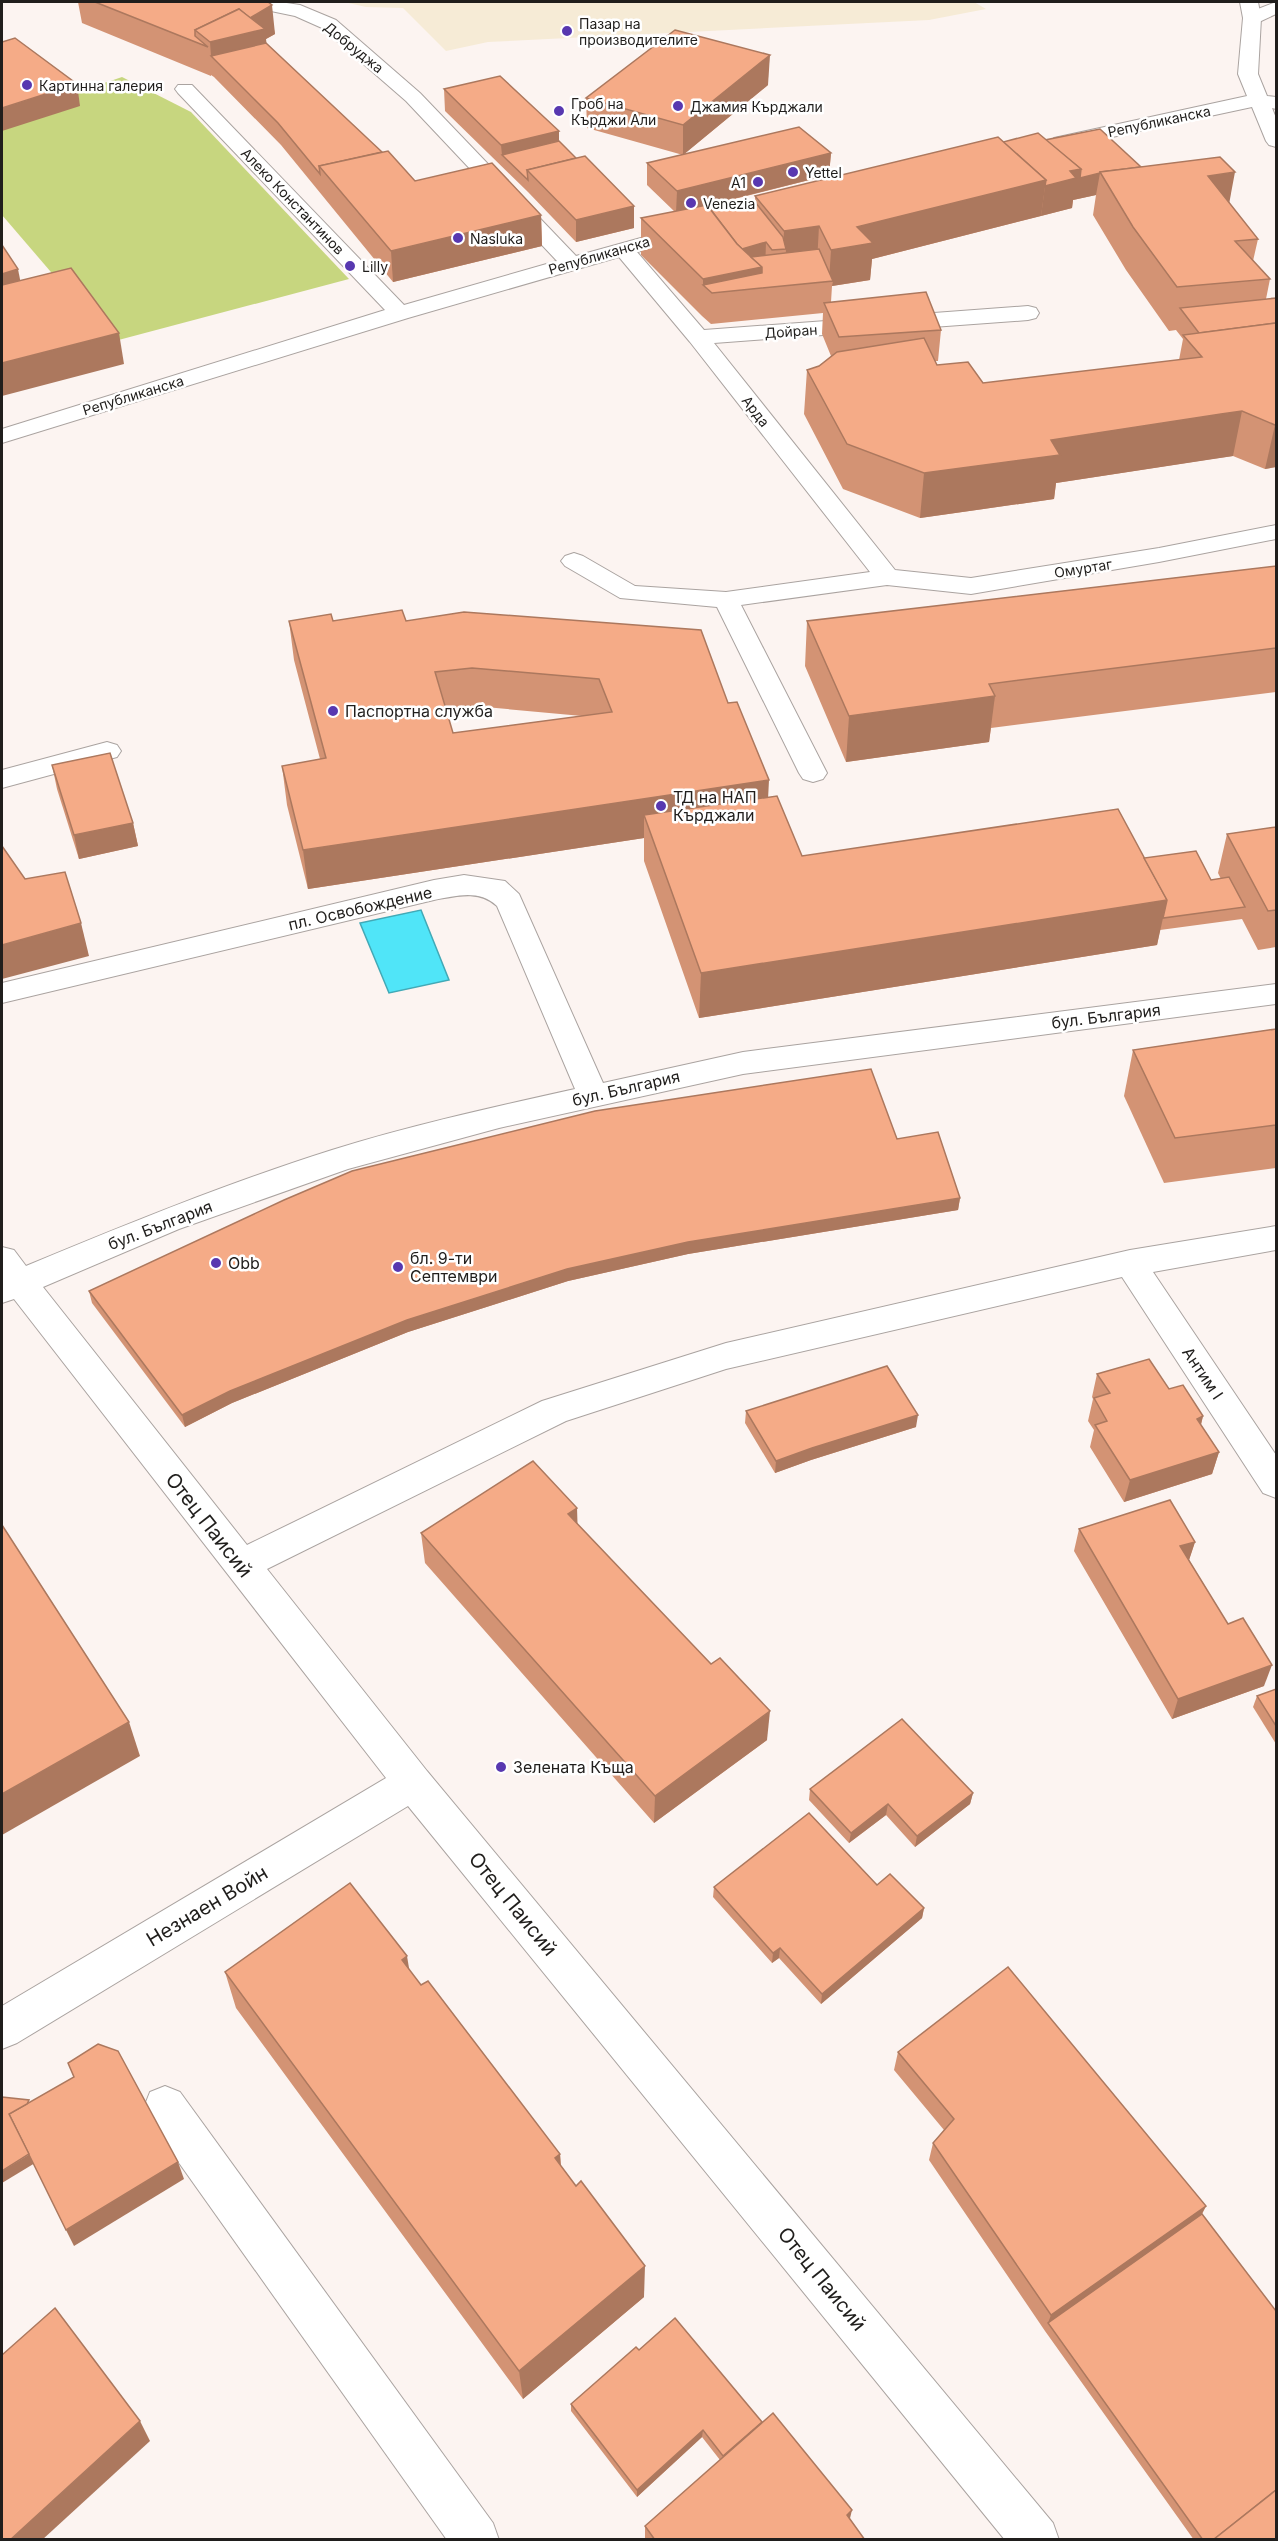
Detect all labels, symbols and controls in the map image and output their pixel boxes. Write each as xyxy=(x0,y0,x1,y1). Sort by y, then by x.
place label: Пазар на производителите xyxy=(579,15,698,48)
street label: Добруджа xyxy=(321,18,387,76)
marker: Пазар на производителите xyxy=(560,24,574,38)
place label: Картинна галерия xyxy=(39,77,163,94)
marker: Картинна галерия xyxy=(20,78,34,92)
place label: Гроб на Кърджи Али xyxy=(571,95,656,128)
place label: Джамия Кърджали xyxy=(690,98,823,115)
marker: Джамия Кърджали xyxy=(671,99,685,113)
street label: Републиканска xyxy=(1106,102,1212,140)
marker: Гроб на Кърджи Али xyxy=(552,104,566,118)
street label: Алеко Константинов xyxy=(238,144,348,258)
place label: Yettel xyxy=(805,164,842,181)
marker: Yettel xyxy=(786,165,800,179)
place label: A1 xyxy=(731,174,746,191)
marker: A1 xyxy=(751,175,765,189)
place label: Venezia xyxy=(703,195,755,212)
marker: Venezia xyxy=(684,196,698,210)
place label: Nasluka xyxy=(470,230,523,247)
marker: Nasluka xyxy=(451,231,465,245)
street label: Републиканска xyxy=(546,232,652,278)
place label: Lilly xyxy=(362,258,388,275)
marker: Lilly xyxy=(343,259,357,273)
street label: Дойран xyxy=(764,321,818,341)
street label: Републиканска xyxy=(80,372,186,418)
street label: Арда xyxy=(739,392,773,430)
street label: Омуртаг xyxy=(1053,555,1113,581)
place label: Паспортна служба xyxy=(345,701,493,721)
marker: Паспортна служба xyxy=(326,704,340,718)
place label: ТД на НАП Кърджали xyxy=(673,787,757,825)
marker: ТД на НАП Кърджали xyxy=(654,799,668,813)
street label: пл. Освобождение xyxy=(286,882,434,934)
street label: бул. България xyxy=(1050,999,1162,1033)
street label: бул. България xyxy=(570,1066,682,1110)
street label: бул. България xyxy=(105,1196,215,1254)
place label: бл. 9-ти Септември xyxy=(410,1248,498,1286)
place label: Obb xyxy=(228,1253,260,1273)
marker: Obb xyxy=(209,1256,223,1270)
marker: бл. 9-ти Септември xyxy=(391,1260,405,1274)
street label: Антим I xyxy=(1178,1343,1228,1403)
street label: Отец Паисий xyxy=(161,1468,257,1582)
place label: Зелената Къща xyxy=(513,1757,634,1777)
marker: Зелената Къща xyxy=(494,1760,508,1774)
street label: Отец Паисий xyxy=(464,1847,562,1961)
street label: Незнаен Войн xyxy=(142,1860,272,1952)
street label: Отец Паисий xyxy=(773,2222,871,2336)

